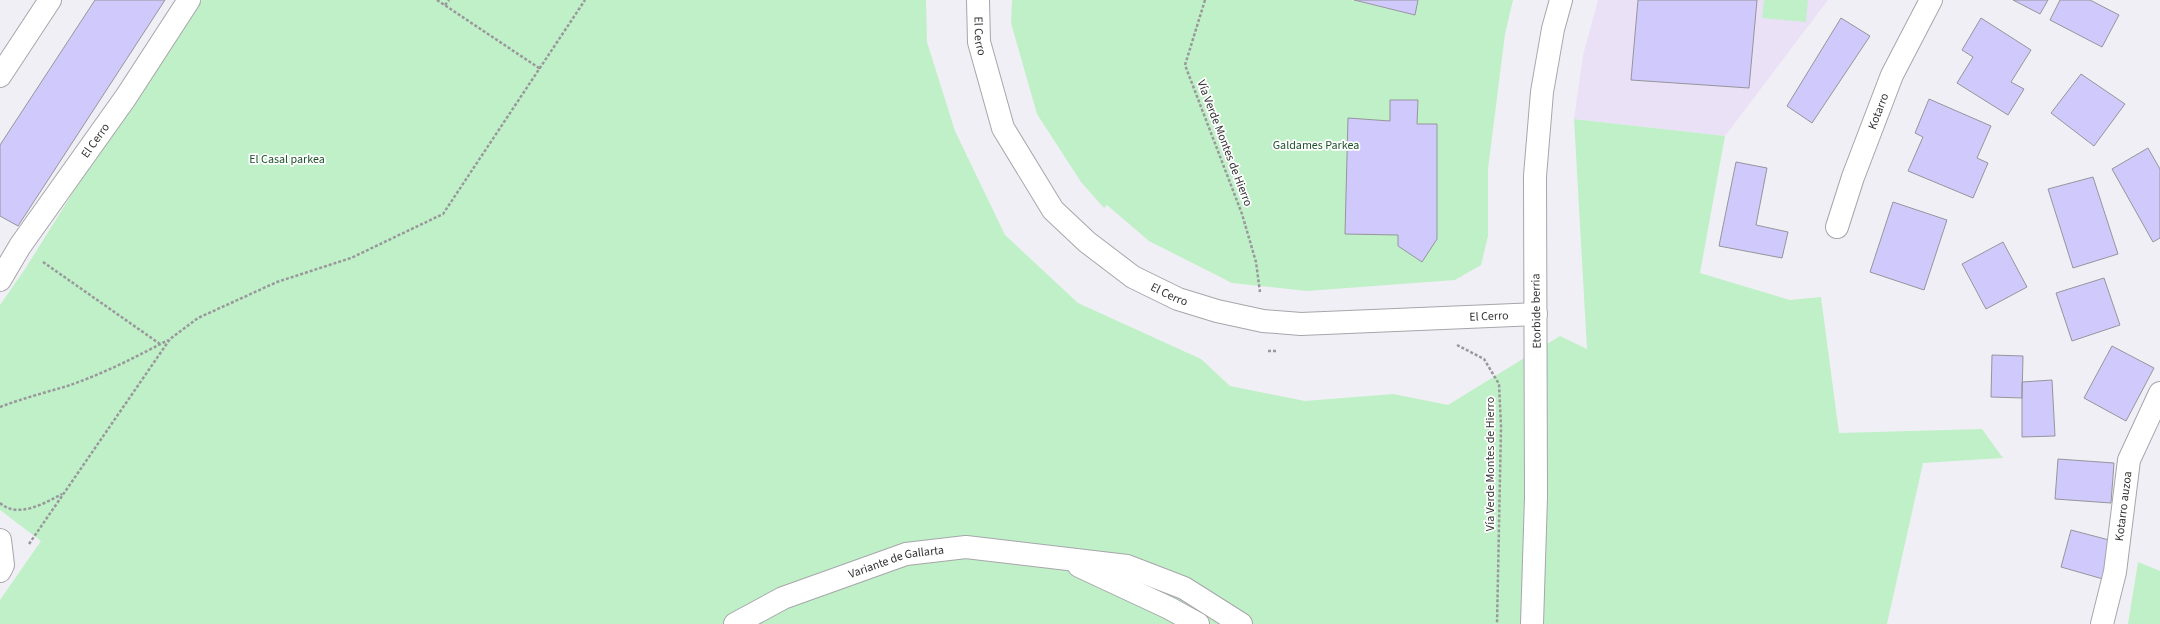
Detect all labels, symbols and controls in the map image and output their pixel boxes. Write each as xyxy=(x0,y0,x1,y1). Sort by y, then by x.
street label: El Cerro xyxy=(969,16,990,58)
street label: Vía Verde Montes de Hierro xyxy=(1193,77,1257,209)
street label: Kotarro xyxy=(1864,91,1893,132)
street label: El Cerro xyxy=(77,120,114,162)
park label: Galdames Parkea xyxy=(1273,137,1359,154)
park label: El Casal parkea xyxy=(249,151,325,168)
street label: Etorbide berria xyxy=(1527,273,1546,349)
street label: El Cerro xyxy=(1147,279,1190,310)
street label: El Cerro xyxy=(1469,307,1509,326)
street label: Vía Verde Montes de Hierro xyxy=(1482,397,1499,531)
street label: Kotarro auzoa xyxy=(2111,470,2137,542)
street label: Variante de Gallarta xyxy=(846,542,945,583)

